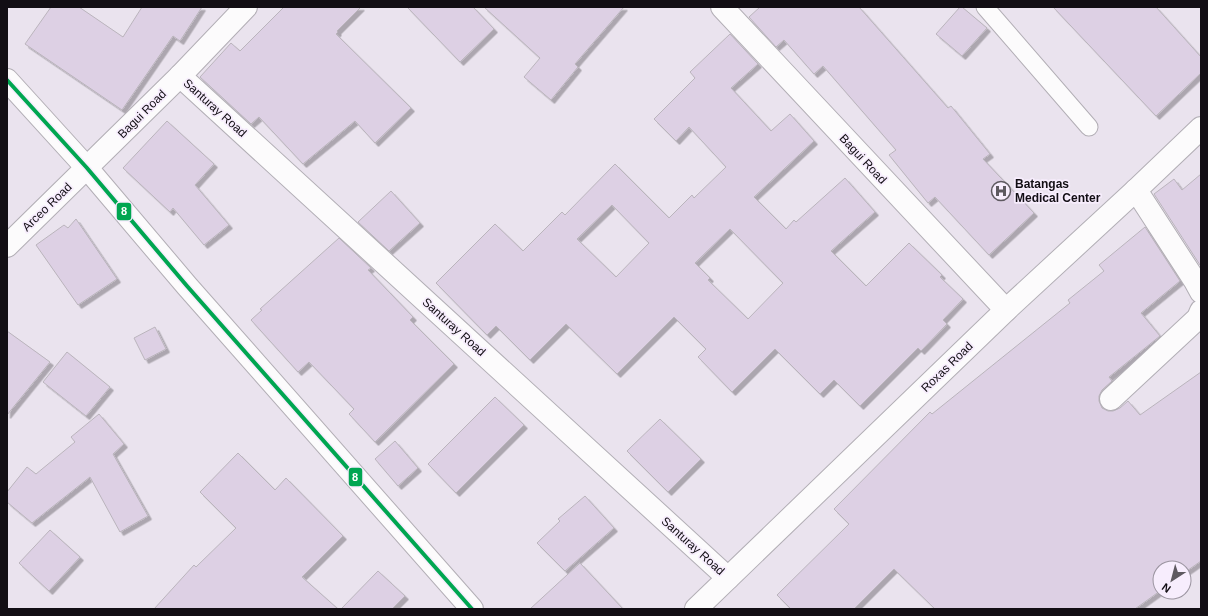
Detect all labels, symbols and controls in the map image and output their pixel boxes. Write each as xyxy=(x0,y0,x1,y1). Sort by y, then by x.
street label: Santuray Road xyxy=(181,76,249,140)
street label: Bagui Road xyxy=(115,87,169,141)
street label: Bagui Road xyxy=(836,131,890,187)
place label: Batangas Medical Center xyxy=(1015,177,1101,205)
street label: Arceo Road xyxy=(19,180,75,234)
hospital icon: Batangas Medical Center xyxy=(990,180,1012,202)
line badge: 8 xyxy=(116,202,132,221)
text: 8 xyxy=(121,205,127,217)
street label: Santuray Road xyxy=(420,295,488,359)
street label: Roxas Road xyxy=(918,339,976,395)
line badge: 8 xyxy=(348,467,363,487)
text: 8 xyxy=(352,471,358,483)
street label: Santuray Road xyxy=(659,514,727,578)
north arrow xyxy=(1152,560,1192,600)
text: N xyxy=(1159,581,1173,595)

